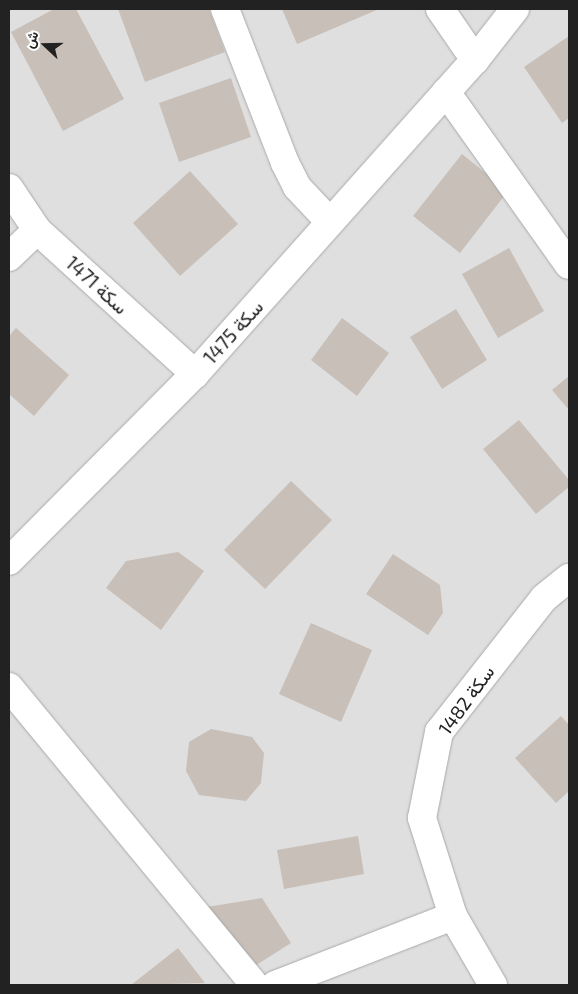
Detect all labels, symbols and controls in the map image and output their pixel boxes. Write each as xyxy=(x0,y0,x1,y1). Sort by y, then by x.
north arrow xyxy=(20,20,70,70)
text: ش xyxy=(20,29,41,50)
street label: سكة 1471 xyxy=(61,251,133,319)
street label: سكة 1475 xyxy=(198,295,268,369)
street label: سكة 1482 xyxy=(433,661,499,739)

